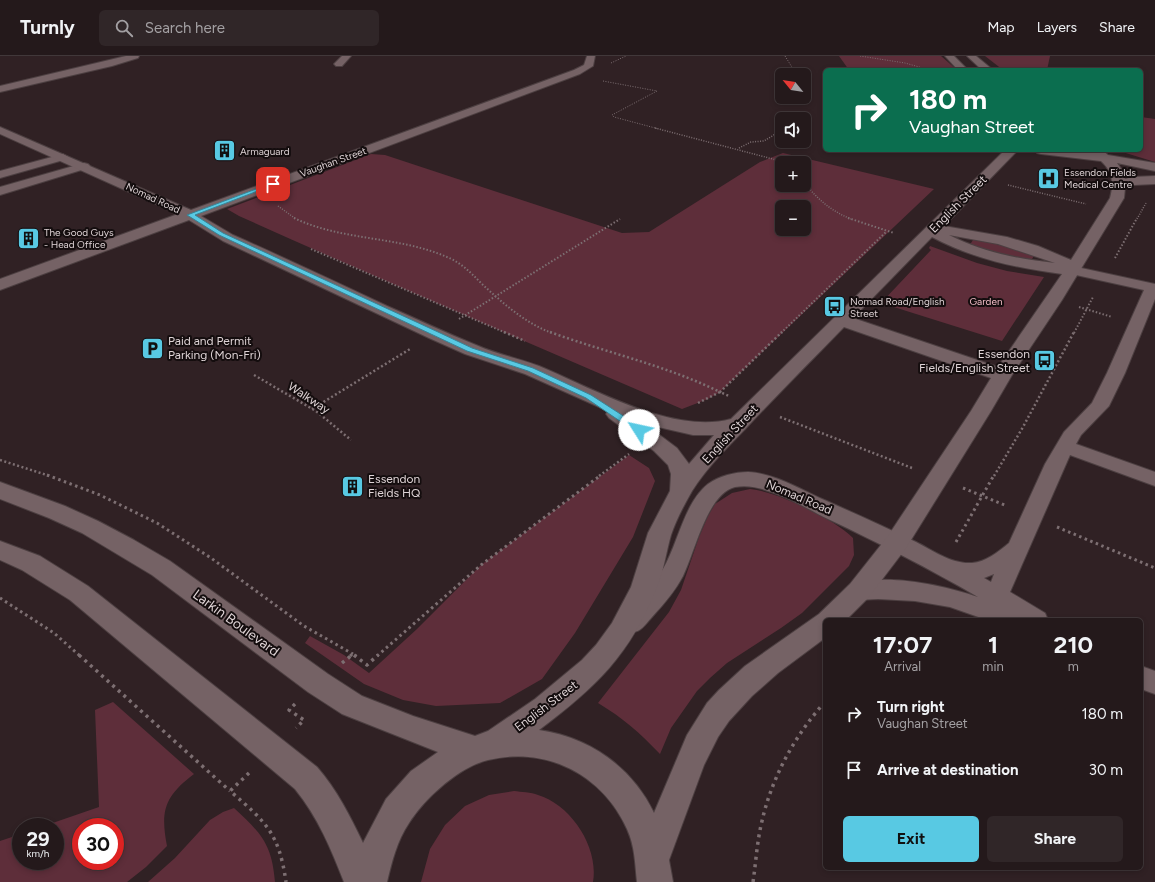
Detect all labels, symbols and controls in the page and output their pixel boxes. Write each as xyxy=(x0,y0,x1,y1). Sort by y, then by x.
search box xyxy=(99,10,379,46)
text: Turnly xyxy=(20,16,75,39)
icon: search xyxy=(113,17,135,39)
text: Search here xyxy=(145,19,225,37)
text: Map xyxy=(987,19,1015,36)
text: Layers xyxy=(1037,19,1077,36)
text: Share xyxy=(1099,19,1135,36)
north arrow xyxy=(775,68,811,104)
map controls xyxy=(775,68,811,236)
text: 180 m xyxy=(909,82,987,116)
icon: right xyxy=(843,84,895,136)
button: sound xyxy=(775,112,811,148)
text: Vaughan Street xyxy=(909,116,1035,138)
building icon: Armaguard xyxy=(212,138,238,164)
street label: Vaughan Street xyxy=(298,144,368,180)
place label: Armaguard xyxy=(240,145,290,158)
button: + xyxy=(775,156,811,192)
hospital icon: Essendon Fields Medical Centre xyxy=(1036,165,1062,191)
place label: Essendon Fields Medical Centre xyxy=(1064,166,1136,191)
pin xyxy=(256,167,290,201)
street label: English Street xyxy=(926,172,990,236)
icon: arrive xyxy=(262,173,284,195)
street label: Nomad Road xyxy=(124,180,182,216)
button: − xyxy=(775,200,811,236)
building icon: The Good Guys - Head Office xyxy=(16,225,42,251)
place label: The Good Guys - Head Office xyxy=(44,226,114,251)
bus stop icon: Nomad Road/English Street xyxy=(822,294,848,320)
place label: Nomad Road/English Street xyxy=(850,295,945,320)
park label: Garden xyxy=(970,295,1003,308)
place label: Paid and Permit Parking (Mon-Fri) xyxy=(168,334,261,362)
parking icon: Paid and Permit Parking (Mon-Fri) xyxy=(139,335,165,361)
place label: Essendon Fields/English Street xyxy=(919,347,1030,375)
bus stop icon: Essendon Fields/English Street xyxy=(1032,348,1058,374)
street label: Walkway xyxy=(285,379,333,417)
street label: English Street xyxy=(699,401,761,466)
position arrow xyxy=(618,409,660,451)
place label: Essendon Fields HQ xyxy=(368,472,421,500)
building icon: Essendon Fields HQ xyxy=(340,473,366,499)
street label: Nomad Road xyxy=(764,477,834,517)
street label: Larkin Boulevard xyxy=(189,586,283,660)
text: 17:07 xyxy=(873,630,932,659)
text: 1 xyxy=(988,630,998,659)
text: 210 xyxy=(1054,630,1093,659)
text: Arrival xyxy=(884,659,921,674)
text: min xyxy=(982,659,1004,674)
text: m xyxy=(1068,659,1079,674)
street label: English Street xyxy=(512,678,581,734)
text: Turn right xyxy=(877,698,945,716)
icon: right xyxy=(843,703,865,725)
text: 180 m xyxy=(1082,705,1123,723)
text: Vaughan Street xyxy=(877,716,968,731)
icon: arrive xyxy=(843,759,865,781)
text: Arrive at destination xyxy=(877,761,1018,779)
text: 30 m xyxy=(1089,761,1123,779)
button: Exit xyxy=(843,816,979,862)
button: Share xyxy=(987,816,1123,862)
speed limit sign: 30 xyxy=(72,818,124,870)
text: 29 xyxy=(26,827,50,851)
text: km/h xyxy=(27,847,49,860)

